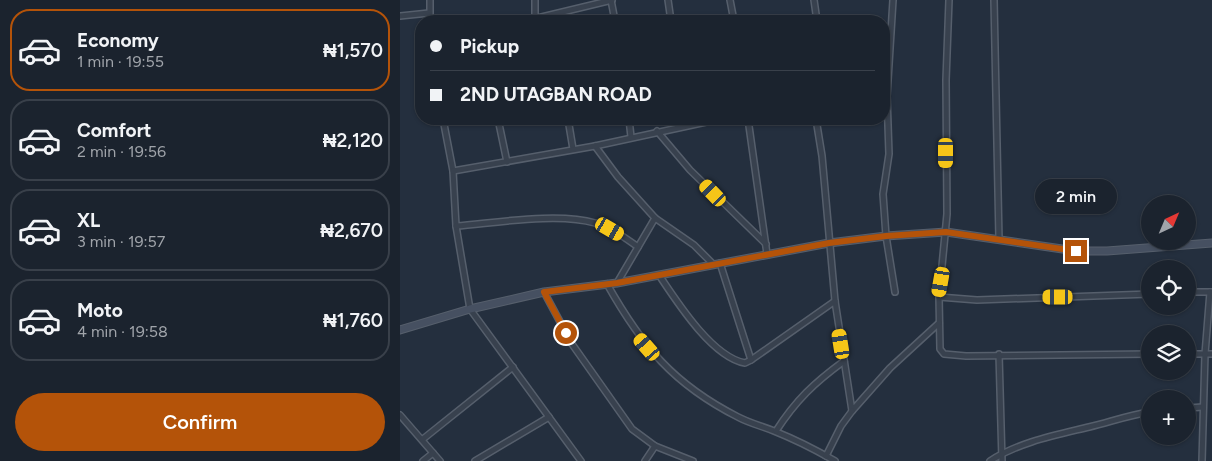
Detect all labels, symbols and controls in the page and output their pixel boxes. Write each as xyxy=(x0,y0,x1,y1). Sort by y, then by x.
icon: car xyxy=(17,28,62,73)
text: Economy xyxy=(77,29,159,52)
text: Pickup xyxy=(460,35,519,58)
text: ₦1,570 xyxy=(323,39,383,62)
text: 1 min · 19:55 xyxy=(77,52,164,71)
text: 2ND UTAGBAN ROAD xyxy=(460,83,652,106)
icon: car xyxy=(17,118,62,163)
text: Comfort xyxy=(77,119,152,142)
text: ₦2,120 xyxy=(323,129,383,152)
car xyxy=(938,138,953,168)
text: 2 min · 19:56 xyxy=(77,142,166,161)
car xyxy=(697,177,728,209)
callout: 2 min xyxy=(1035,178,1117,214)
text: 2 min xyxy=(1056,187,1096,206)
north arrow xyxy=(1141,195,1196,250)
map controls xyxy=(1141,195,1196,445)
icon: car xyxy=(17,208,62,253)
text: XL xyxy=(77,209,100,232)
car xyxy=(593,215,626,243)
text: ₦2,670 xyxy=(320,219,383,242)
text: 3 min · 19:57 xyxy=(77,232,165,251)
route end xyxy=(1065,240,1087,262)
button: locate xyxy=(1141,260,1196,315)
car xyxy=(931,266,950,298)
car xyxy=(1043,290,1073,305)
icon: car xyxy=(17,298,62,343)
text: Moto xyxy=(77,299,123,322)
text: ₦1,760 xyxy=(323,309,383,332)
text: 4 min · 19:58 xyxy=(77,322,168,341)
route start xyxy=(555,322,577,344)
button: layers xyxy=(1141,325,1196,380)
car xyxy=(831,328,850,360)
car xyxy=(631,331,662,363)
button: + xyxy=(1141,390,1196,445)
button: Confirm xyxy=(15,393,385,451)

